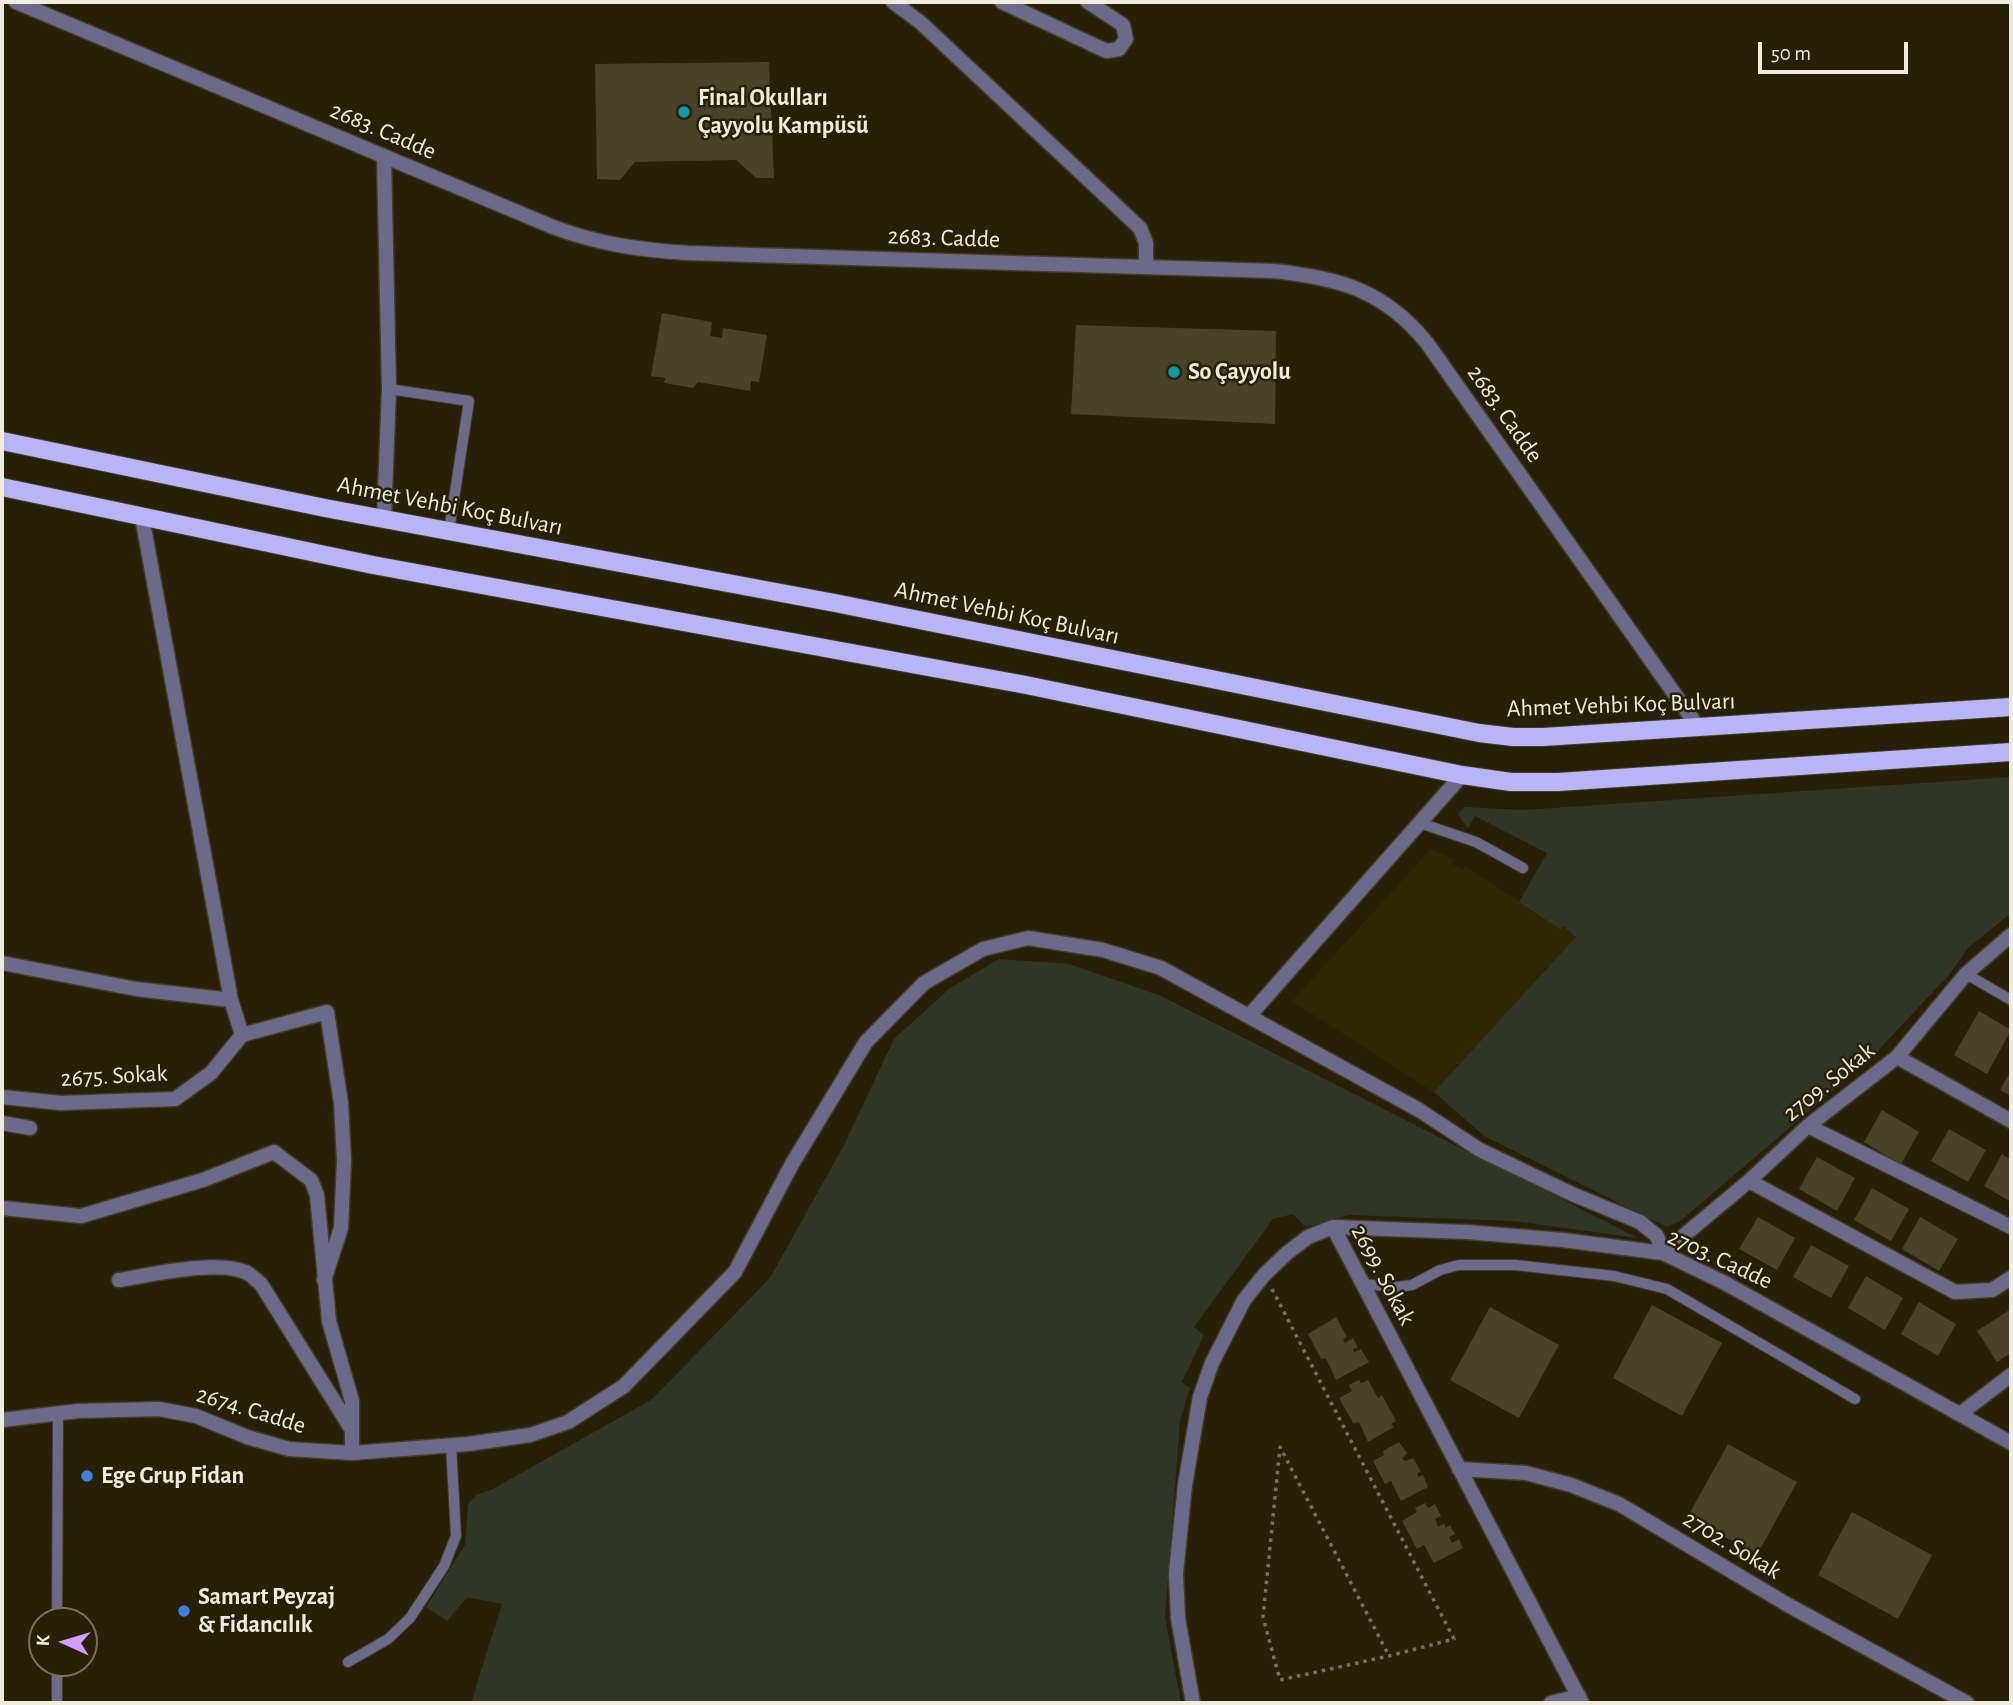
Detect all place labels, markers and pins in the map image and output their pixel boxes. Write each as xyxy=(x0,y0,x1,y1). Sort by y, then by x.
place label: Final Okulları Çayyolu Kampüsü xyxy=(698,84,869,140)
marker: Final Okulları Çayyolu Kampüsü xyxy=(676,104,692,120)
place label: So Çayyolu xyxy=(1188,358,1291,386)
marker: So Çayyolu xyxy=(1166,364,1182,380)
place label: Ege Grup Fidan xyxy=(101,1462,244,1490)
marker: Ege Grup Fidan xyxy=(79,1468,95,1484)
place label: Samart Peyzaj & Fidancılık xyxy=(198,1583,335,1639)
marker: Samart Peyzaj & Fidancılık xyxy=(176,1603,192,1619)

